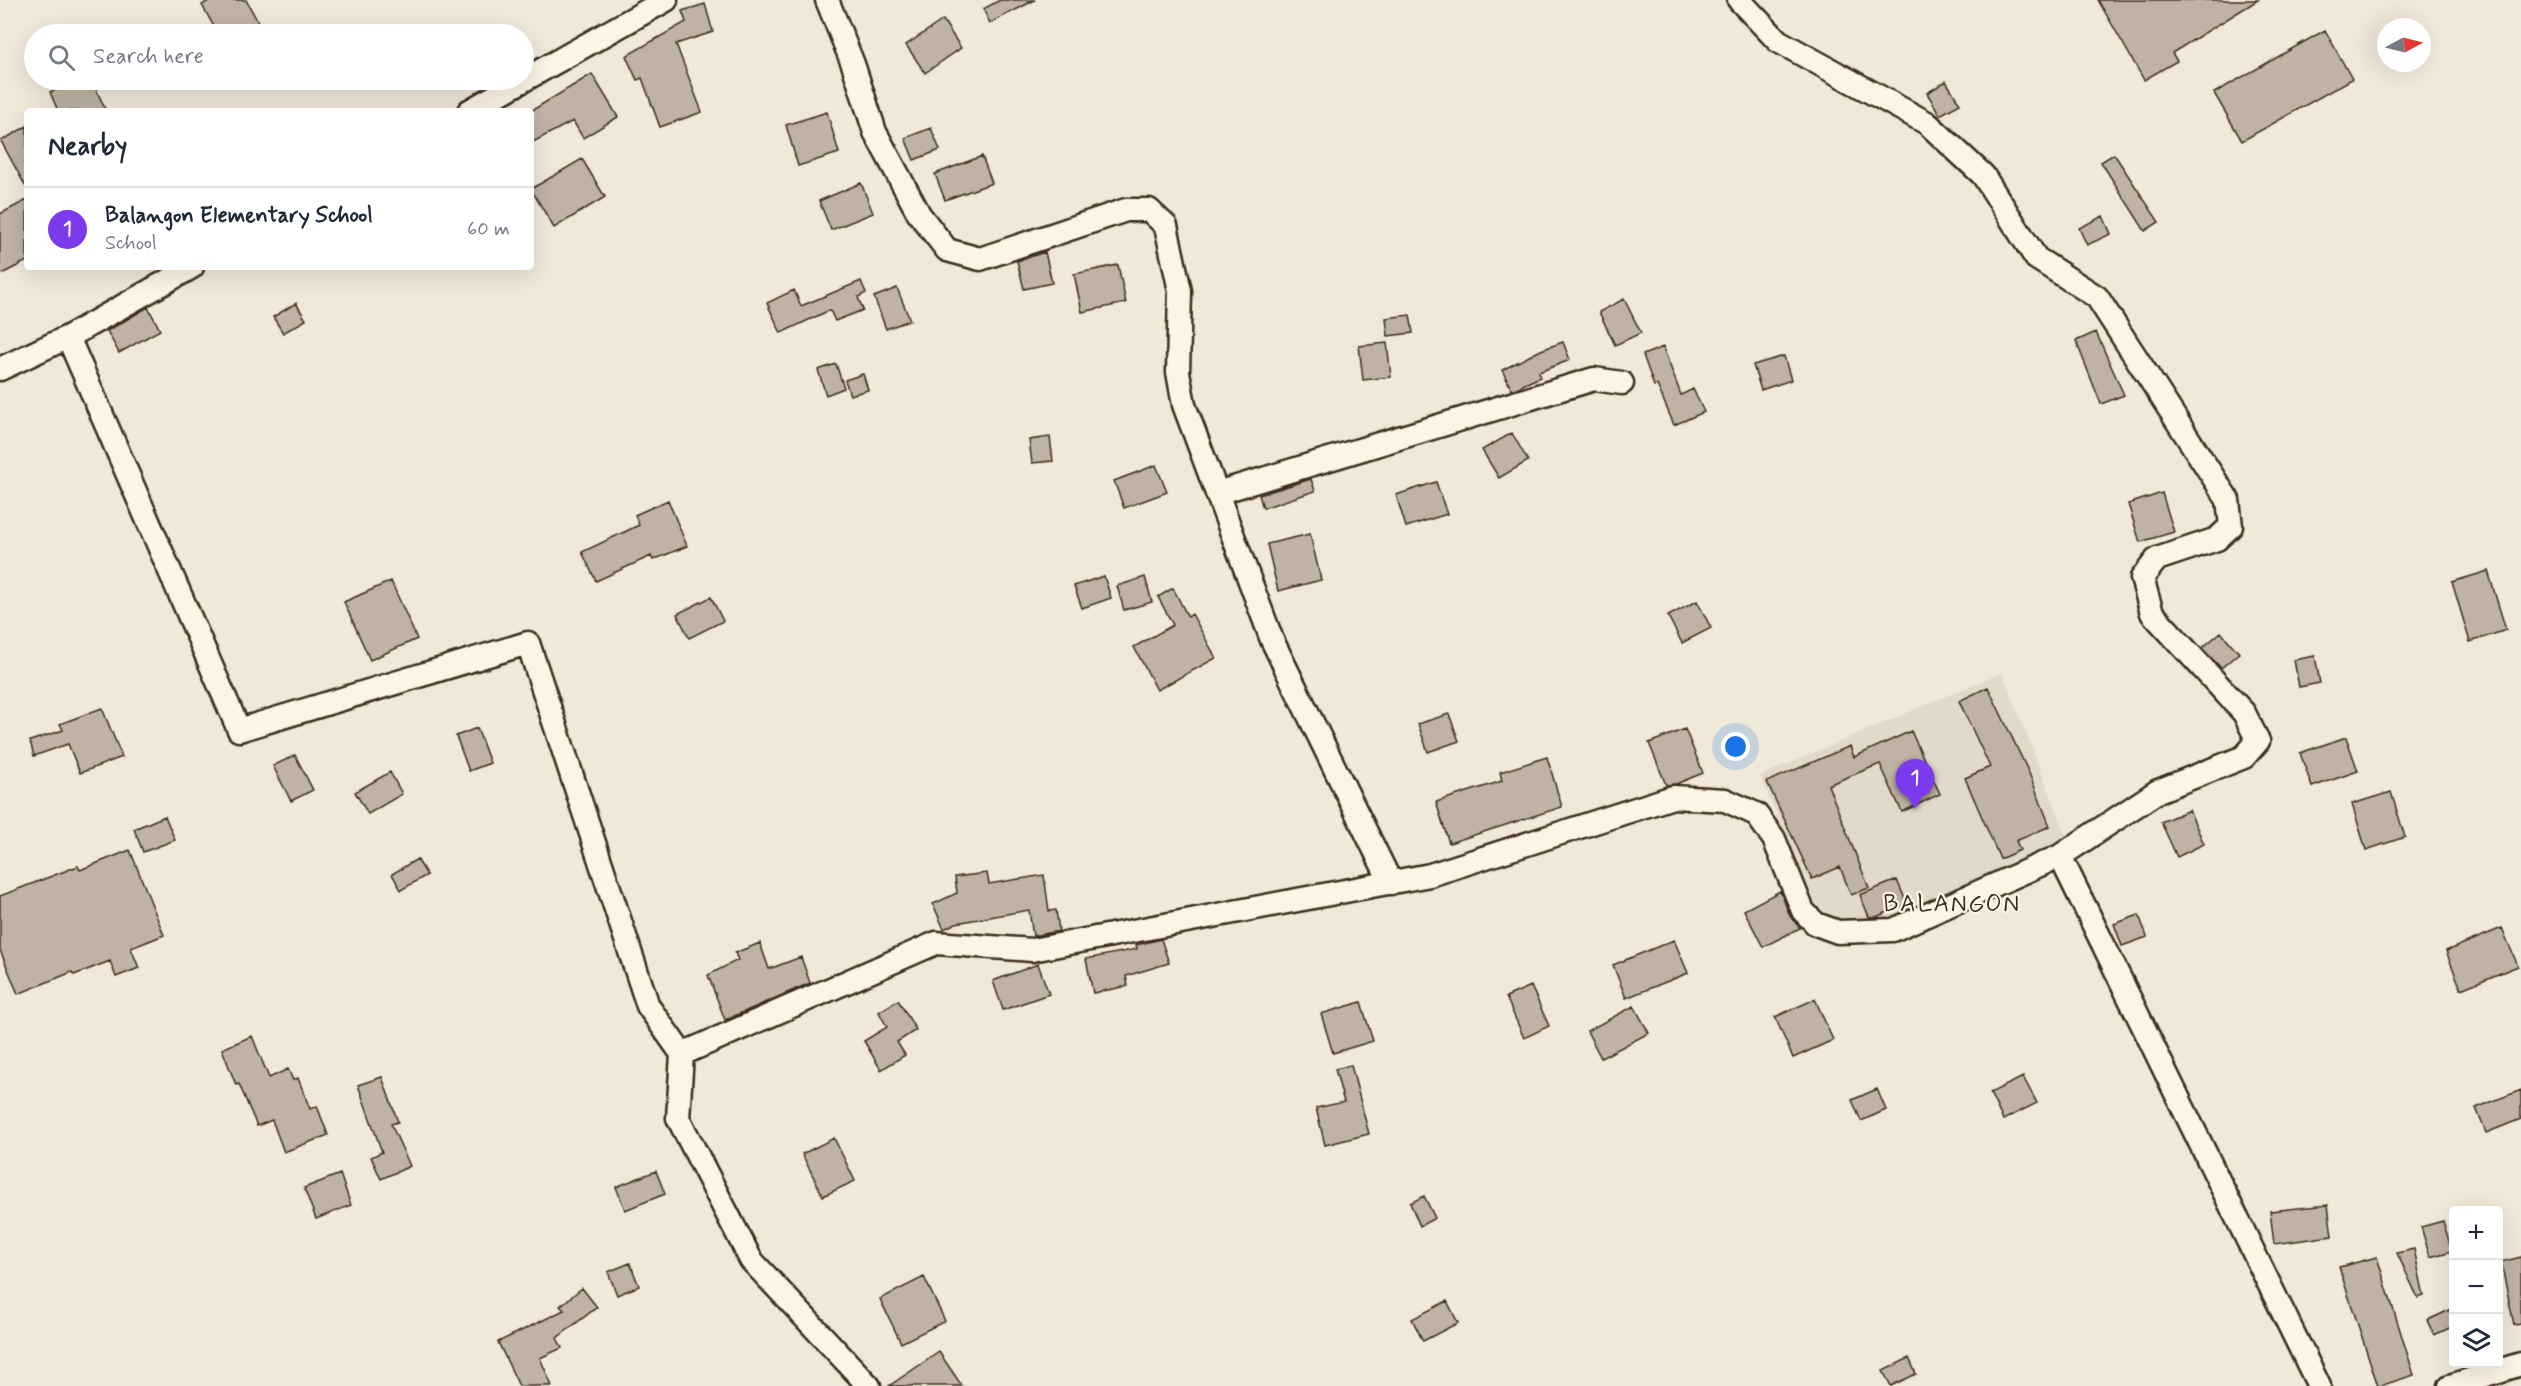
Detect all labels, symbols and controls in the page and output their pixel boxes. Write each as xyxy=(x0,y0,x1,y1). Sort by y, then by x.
north arrow xyxy=(2377,18,2431,72)
search box xyxy=(24,24,534,90)
icon: search xyxy=(45,41,78,74)
text: Search here xyxy=(93,43,204,71)
text: Nearby xyxy=(48,130,127,164)
text: Balangon Elementary School xyxy=(105,202,373,230)
text: 1 xyxy=(63,216,72,243)
text: 60 m xyxy=(467,216,510,243)
text: School xyxy=(105,230,157,257)
your location xyxy=(1721,732,1750,761)
pin: 1 xyxy=(1896,760,1934,809)
district label: BALANGON xyxy=(1883,889,2021,920)
map controls xyxy=(2449,1206,2503,1368)
button: + xyxy=(2449,1206,2503,1260)
button: − xyxy=(2449,1260,2503,1314)
button: layers xyxy=(2449,1314,2503,1368)

